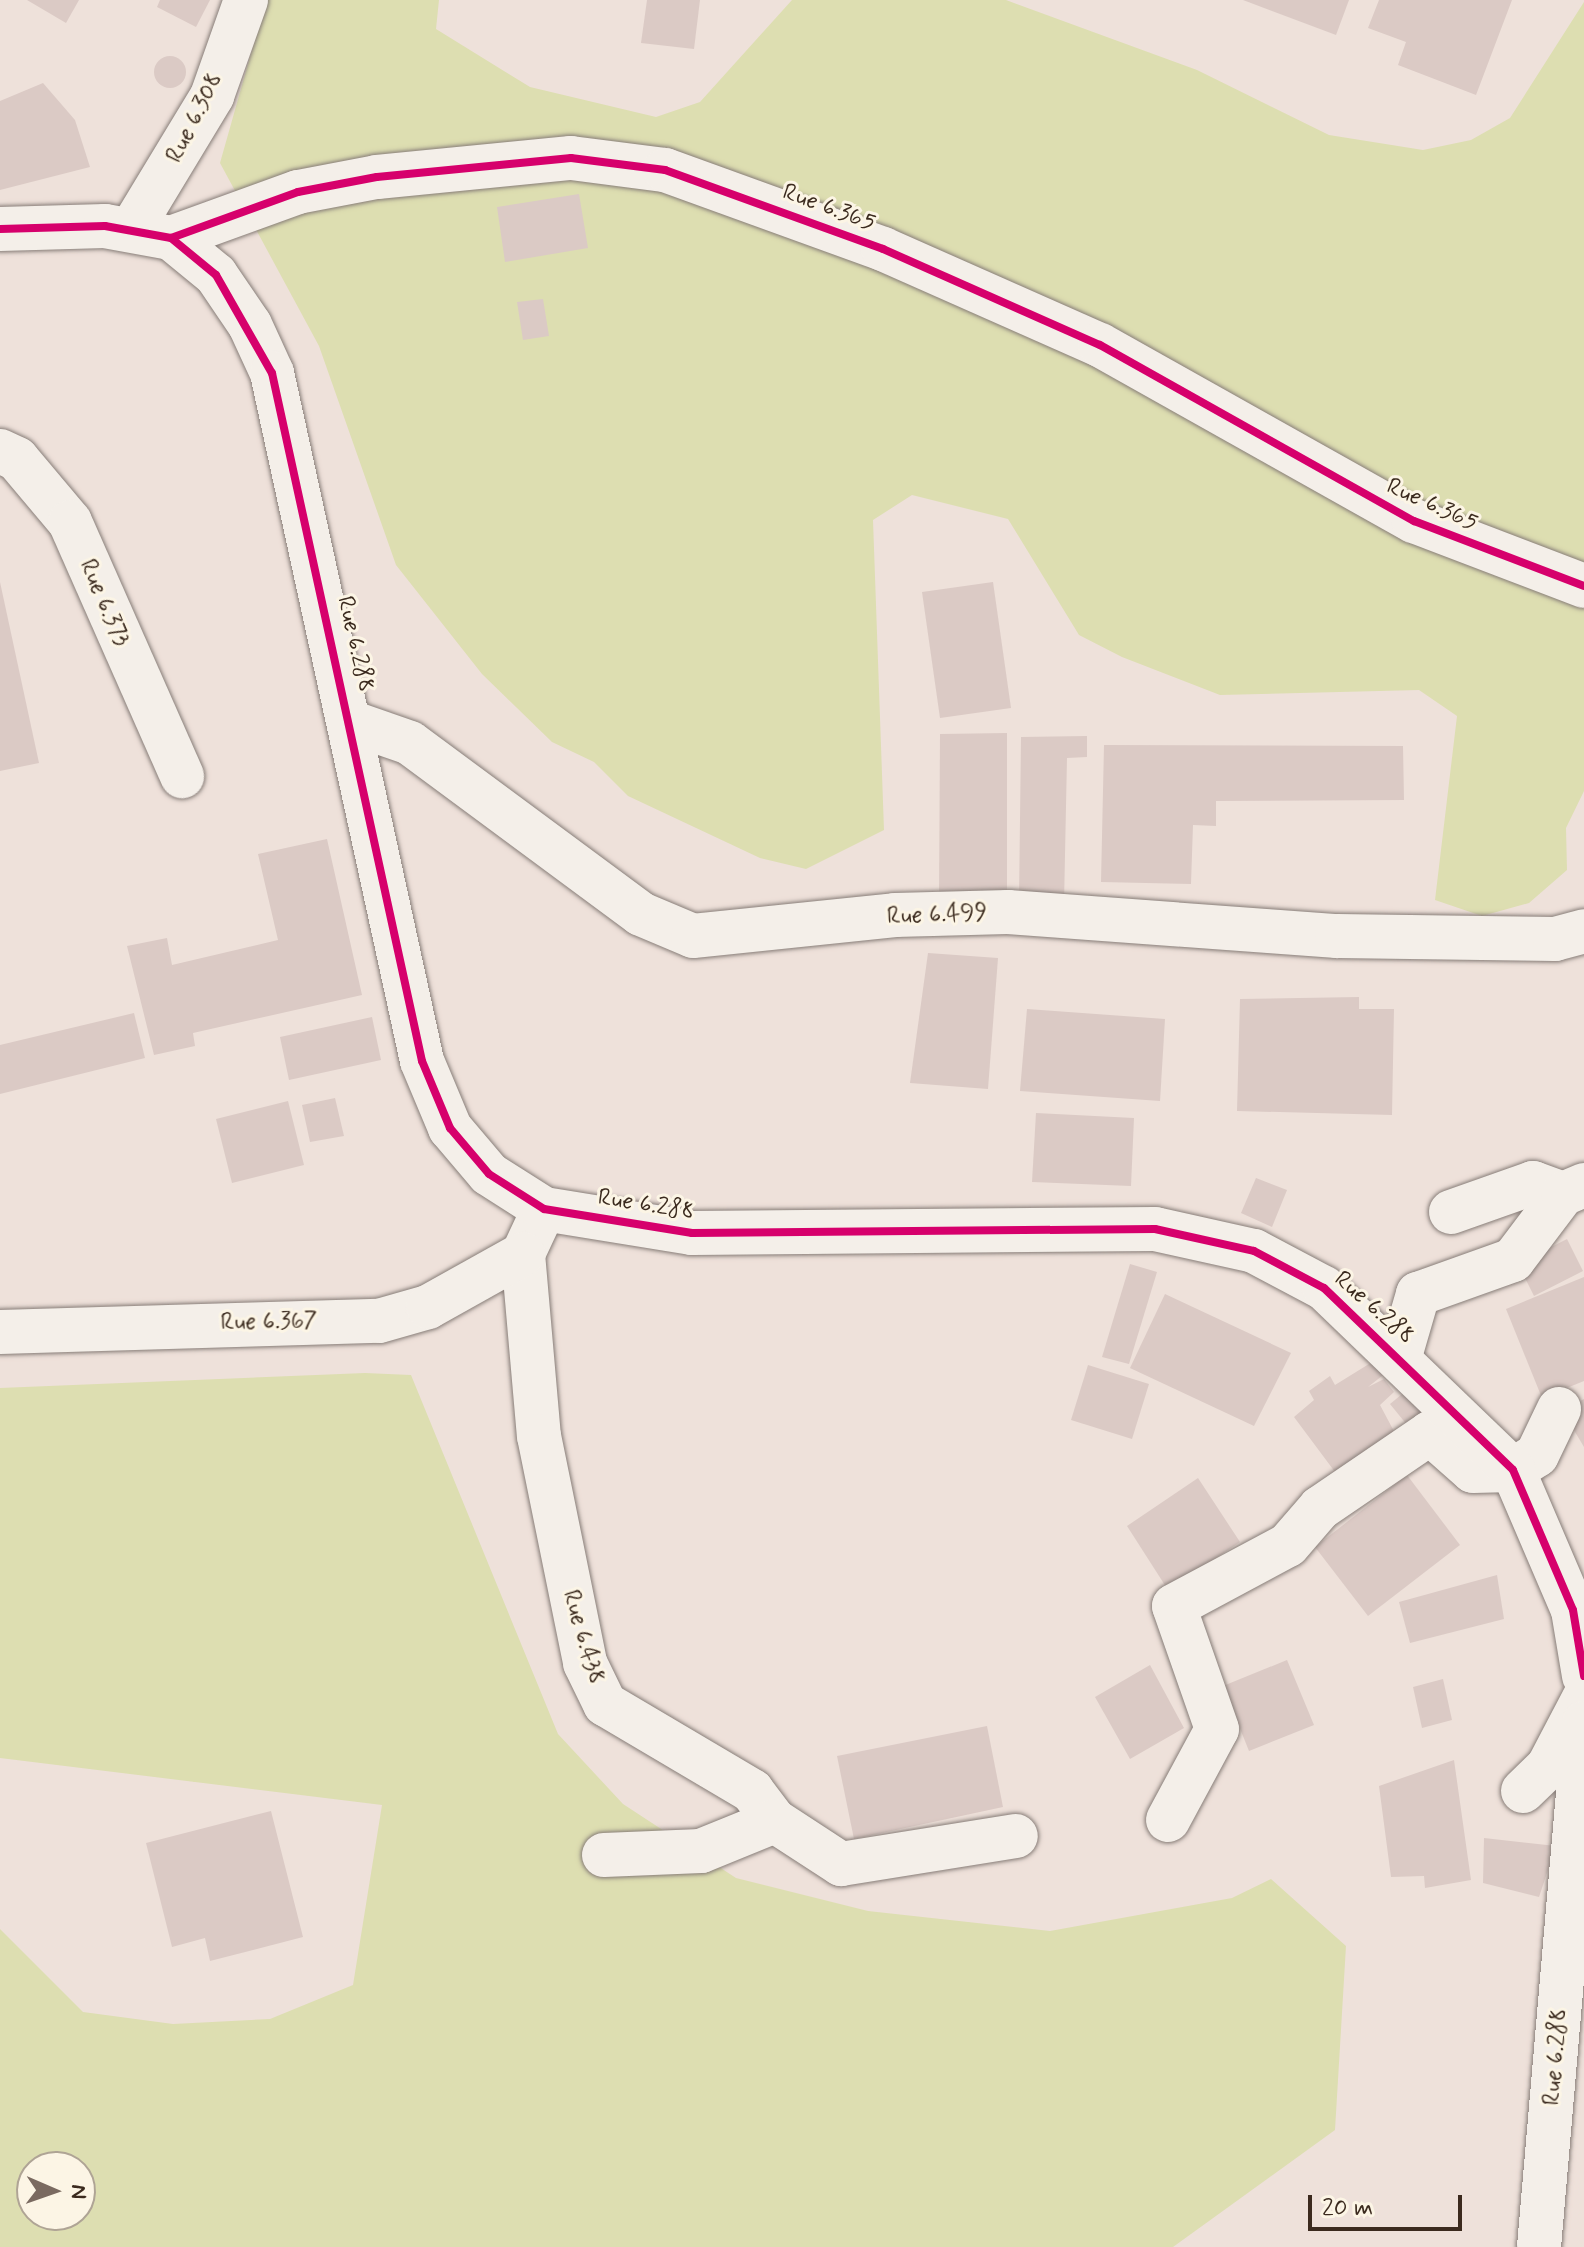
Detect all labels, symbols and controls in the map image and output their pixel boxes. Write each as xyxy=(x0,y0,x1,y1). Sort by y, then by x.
street label: Rue 6.308 xyxy=(160,68,230,168)
street label: Rue 6.365 xyxy=(779,178,879,238)
street label: Rue 6.365 xyxy=(1382,472,1482,538)
street label: Rue 6.373 xyxy=(73,555,135,651)
street label: Rue 6.288 xyxy=(330,593,380,695)
street label: Rue 6.499 xyxy=(886,899,988,931)
street label: Rue 6.288 xyxy=(596,1183,696,1227)
street label: Rue 6.288 xyxy=(1328,1265,1420,1351)
street label: Rue 6.367 xyxy=(220,1307,318,1337)
street label: Rue 6.438 xyxy=(556,1587,610,1687)
street label: Rue 6.288 xyxy=(1537,2007,1575,2107)
north arrow xyxy=(16,2151,96,2231)
scale bar xyxy=(1312,2179,1466,2229)
text: N xyxy=(64,2184,92,2200)
text: 20 m xyxy=(1322,2193,1373,2224)

